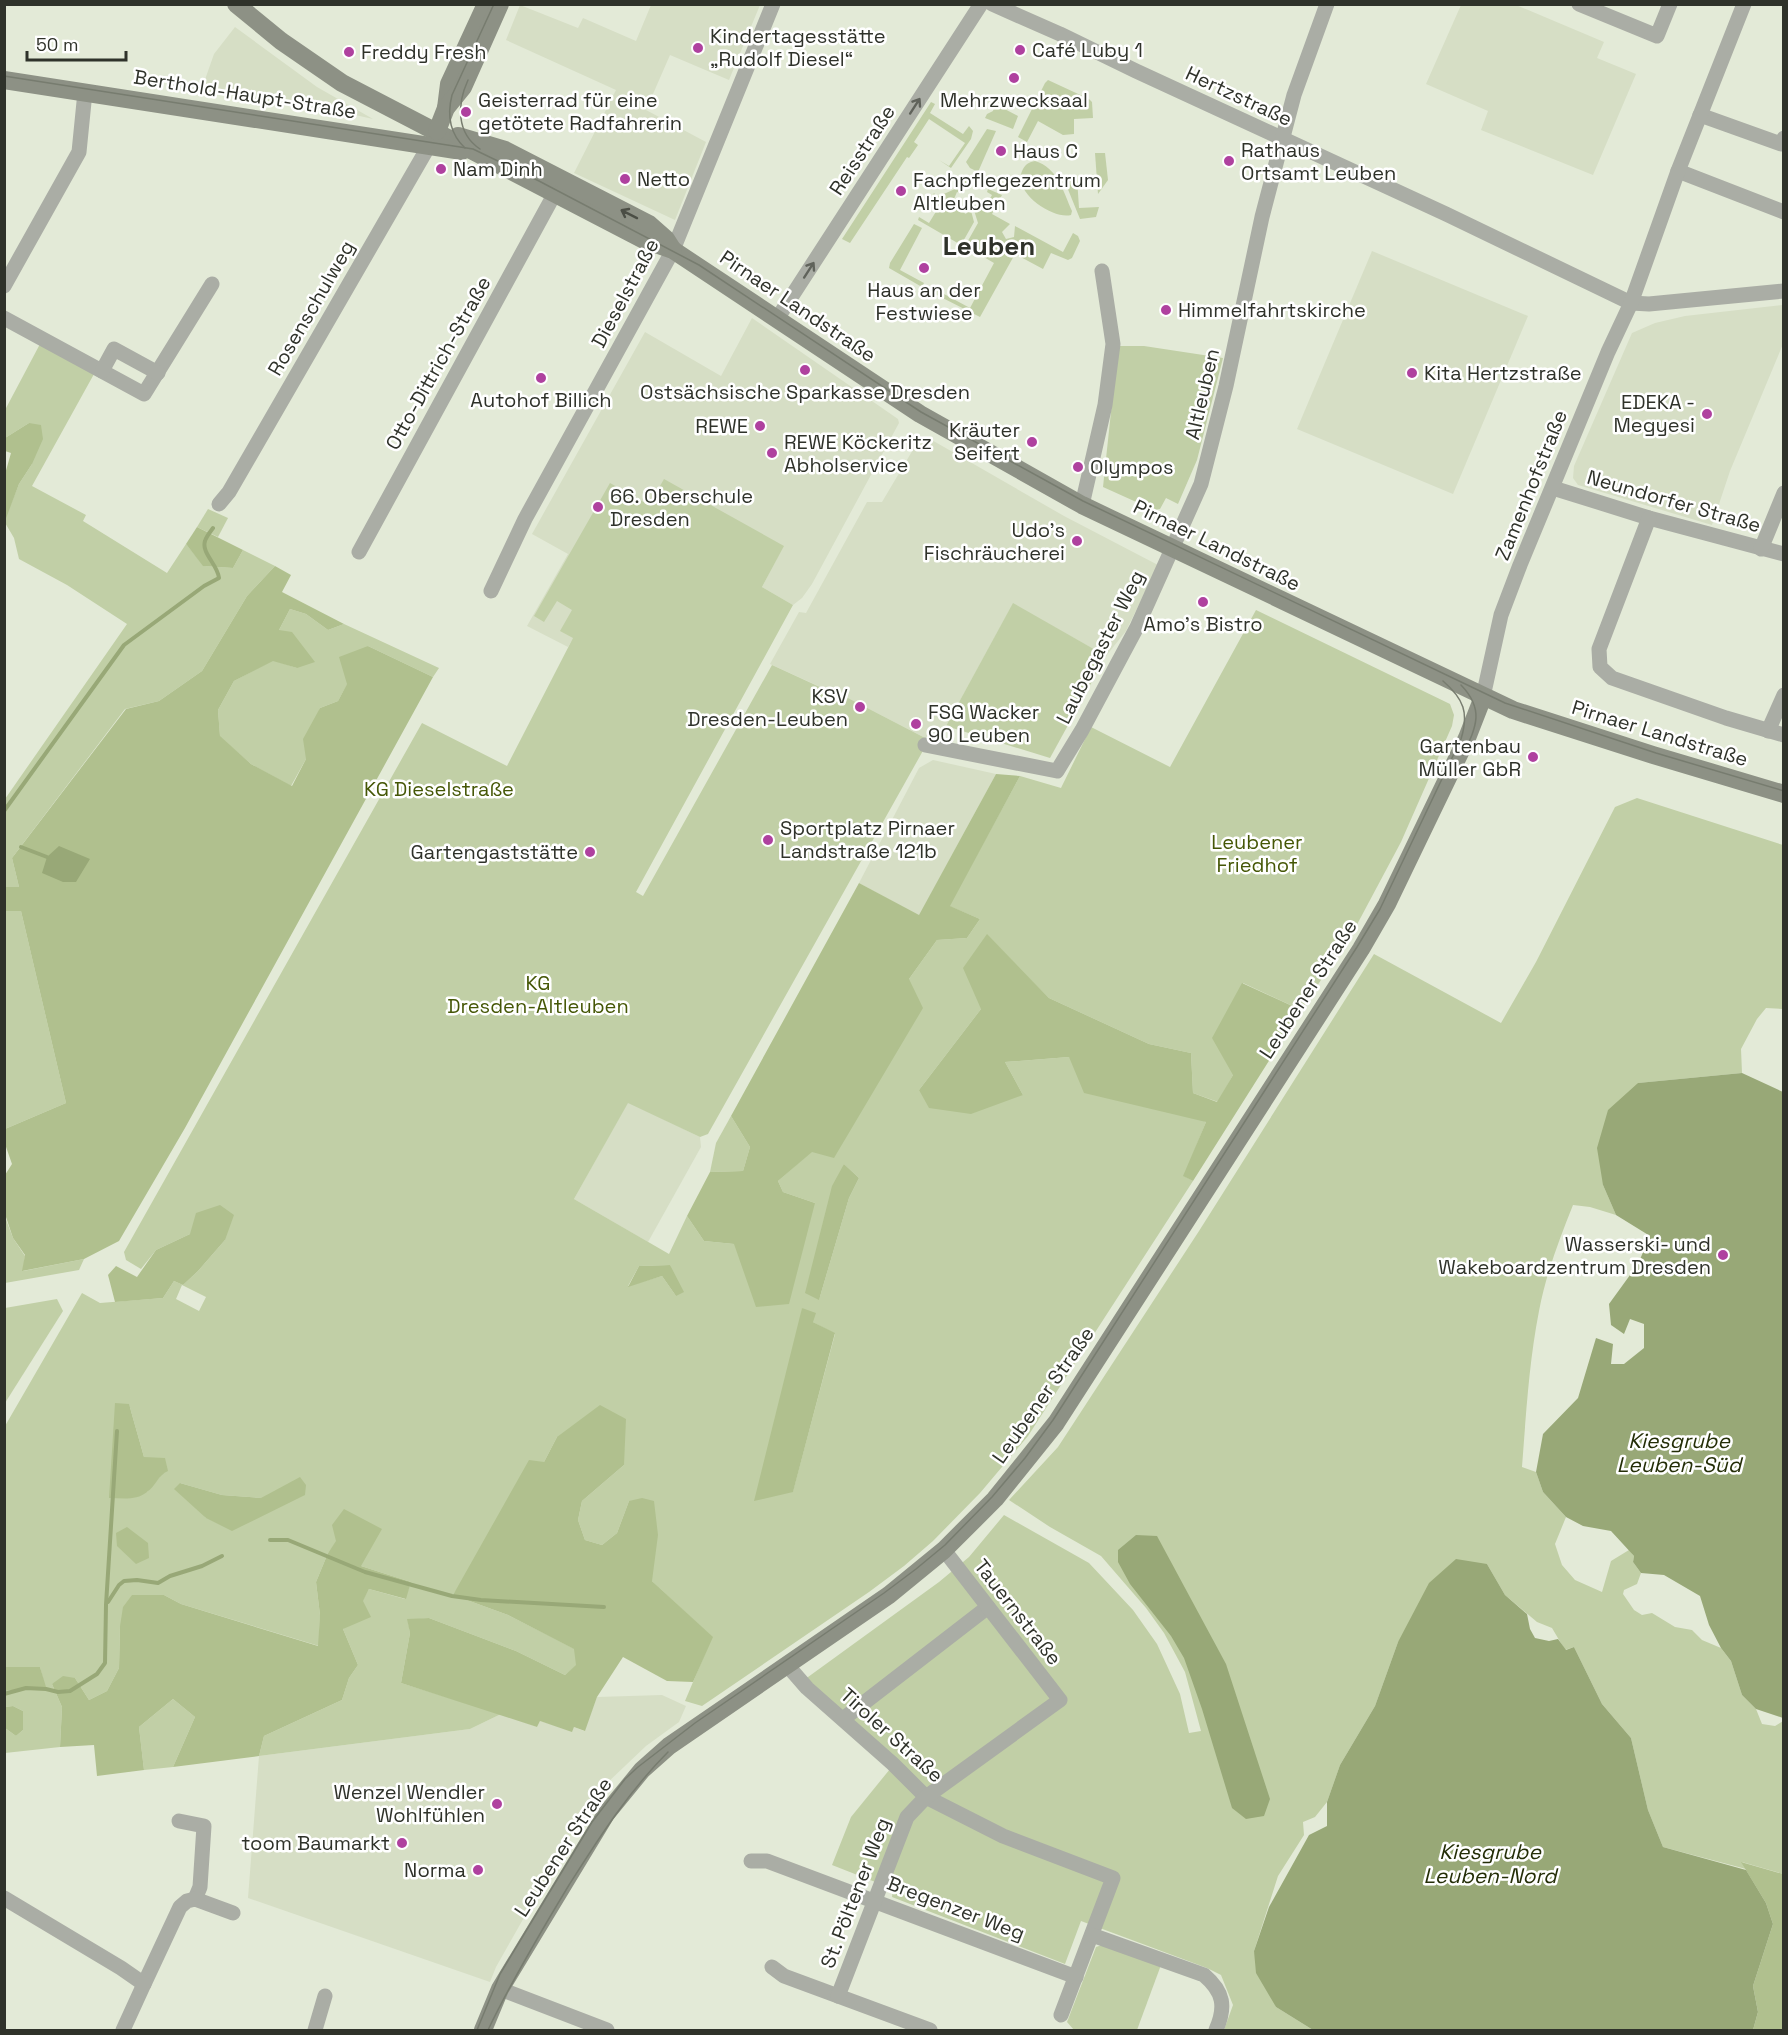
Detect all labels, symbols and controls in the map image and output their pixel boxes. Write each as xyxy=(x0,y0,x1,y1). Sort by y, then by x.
place label: Kindertagesstätte „Rudolf Diesel“ xyxy=(710,23,886,72)
scale bar xyxy=(27,24,126,62)
text: 50 m xyxy=(36,33,78,56)
place label: Café Luby 1 xyxy=(1032,37,1143,63)
place label: Freddy Fresh xyxy=(361,39,487,65)
marker: Kindertagesstätte „Rudolf Diesel“ xyxy=(691,41,705,55)
marker: Café Luby 1 xyxy=(1013,43,1027,57)
marker: Freddy Fresh xyxy=(342,45,356,59)
street label: Hertzstraße xyxy=(1182,60,1296,132)
street label: Berthold-Haupt-Straße xyxy=(132,64,358,124)
marker: Mehrzwecksaal xyxy=(1007,71,1021,85)
place label: Geisterrad für eine getötete Radfahrerin xyxy=(478,87,682,136)
place label: Mehrzwecksaal xyxy=(940,87,1088,113)
one-way arrow xyxy=(910,98,922,115)
street label: Reisstraße xyxy=(823,100,901,200)
marker: Geisterrad für eine getötete Radfahrerin xyxy=(459,105,473,119)
place label: Rathaus Ortsamt Leuben xyxy=(1241,137,1396,186)
place label: Haus C xyxy=(1013,138,1078,164)
marker: Haus C xyxy=(994,144,1008,158)
marker: Rathaus Ortsamt Leuben xyxy=(1222,154,1236,168)
place label: Nam Dinh xyxy=(453,156,543,182)
marker: Nam Dinh xyxy=(434,162,448,176)
place label: Netto xyxy=(637,166,690,192)
place label: Fachpflegezentrum Altleuben xyxy=(913,167,1101,216)
marker: Netto xyxy=(618,172,632,186)
marker: Fachpflegezentrum Altleuben xyxy=(894,184,908,198)
one-way arrow xyxy=(620,207,638,219)
district label: Leuben xyxy=(943,229,1035,263)
street label: Dieselstraße xyxy=(585,234,665,352)
street label: Rosenschulweg xyxy=(262,236,360,380)
street label: Pirnaer Landstraße xyxy=(715,244,881,368)
marker: Haus an der Festwiese xyxy=(917,261,931,275)
one-way arrow xyxy=(804,262,816,279)
street label: Otto-Dittrich-Straße xyxy=(379,272,497,454)
place label: Haus an der Festwiese xyxy=(867,277,981,326)
place label: Himmelfahrtskirche xyxy=(1178,297,1366,323)
marker: Himmelfahrtskirche xyxy=(1159,303,1173,317)
street label: Altleuben xyxy=(1179,346,1225,442)
place label: Kita Hertzstraße xyxy=(1424,360,1582,386)
marker: Ostsächsische Sparkasse Dresden xyxy=(798,363,812,377)
marker: Kita Hertzstraße xyxy=(1405,366,1419,380)
marker: Autohof Billich xyxy=(534,371,548,385)
place label: Ostsächsische Sparkasse Dresden xyxy=(640,379,970,405)
place label: Autohof Billich xyxy=(470,387,612,413)
place label: EDEKA - Megyesi xyxy=(1614,389,1695,438)
street label: Zamenhofstraße xyxy=(1489,406,1573,564)
marker: EDEKA - Megyesi xyxy=(1700,407,1714,421)
place label: REWE xyxy=(695,413,748,439)
place label: Kräuter Seifert xyxy=(949,417,1020,466)
marker: REWE xyxy=(753,419,767,433)
place label: REWE Köckeritz Abholservice xyxy=(784,429,932,478)
marker: Kräuter Seifert xyxy=(1025,435,1039,449)
marker: REWE Köckeritz Abholservice xyxy=(765,446,779,460)
place label: Olympos xyxy=(1090,454,1174,480)
marker: Olympos xyxy=(1071,460,1085,474)
street label: Neundorfer Straße xyxy=(1584,464,1764,538)
place label: 66. Oberschule Dresden xyxy=(610,483,753,532)
street label: Pirnaer Landstraße xyxy=(1129,493,1305,597)
marker: 66. Oberschule Dresden xyxy=(591,500,605,514)
place label: Udo's Fischräucherei xyxy=(924,517,1065,566)
marker: Udo's Fischräucherei xyxy=(1070,534,1084,548)
street label: Laubegaster Weg xyxy=(1050,566,1150,728)
marker: Amo's Bistro xyxy=(1196,595,1210,609)
place label: Amo's Bistro xyxy=(1143,611,1263,637)
place label: KSV Dresden-Leuben xyxy=(687,683,848,732)
street label: Pirnaer Landstraße xyxy=(1569,694,1751,772)
place label: FSG Wacker 90 Leuben xyxy=(928,699,1039,748)
marker: KSV Dresden-Leuben xyxy=(853,700,867,714)
marker: FSG Wacker 90 Leuben xyxy=(909,717,923,731)
place label: Gartenbau Müller GbR xyxy=(1418,733,1521,782)
marker: Gartenbau Müller GbR xyxy=(1526,750,1540,764)
park label: KG Dieselstraße xyxy=(364,776,514,802)
place label: Sportplatz Pirnaer Landstraße 121b xyxy=(780,815,955,864)
park label: Leubener Friedhof xyxy=(1211,829,1303,878)
marker: Sportplatz Pirnaer Landstraße 121b xyxy=(761,833,775,847)
place label: Gartengaststätte xyxy=(411,839,578,865)
marker: Gartengaststätte xyxy=(583,845,597,859)
street label: Leubener Straße xyxy=(1253,914,1363,1064)
park label: KG Dresden-Altleuben xyxy=(447,970,629,1019)
place label: Wasserski- und Wakeboardzentrum Dresden xyxy=(1438,1231,1711,1280)
marker: Wasserski- und Wakeboardzentrum Dresden xyxy=(1716,1248,1730,1262)
street label: Leubener Straße xyxy=(986,1322,1100,1468)
water label: Kiesgrube Leuben-Süd xyxy=(1617,1427,1744,1478)
street label: Tauernstraße xyxy=(968,1554,1068,1670)
street label: Tiroler Straße xyxy=(835,1682,949,1788)
street label: Leubener Straße xyxy=(508,1772,618,1922)
place label: Wenzel Wendler Wohlfühlen xyxy=(333,1779,485,1828)
marker: Wenzel Wendler Wohlfühlen xyxy=(490,1797,504,1811)
street label: St. Pöltener Weg xyxy=(814,1814,896,1972)
place label: toom Baumarkt xyxy=(241,1830,390,1856)
marker: toom Baumarkt xyxy=(395,1836,409,1850)
water label: Kiesgrube Leuben-Nord xyxy=(1423,1838,1559,1889)
place label: Norma xyxy=(404,1857,466,1883)
marker: Norma xyxy=(471,1863,485,1877)
street label: Bregenzer Weg xyxy=(883,1870,1029,1946)

